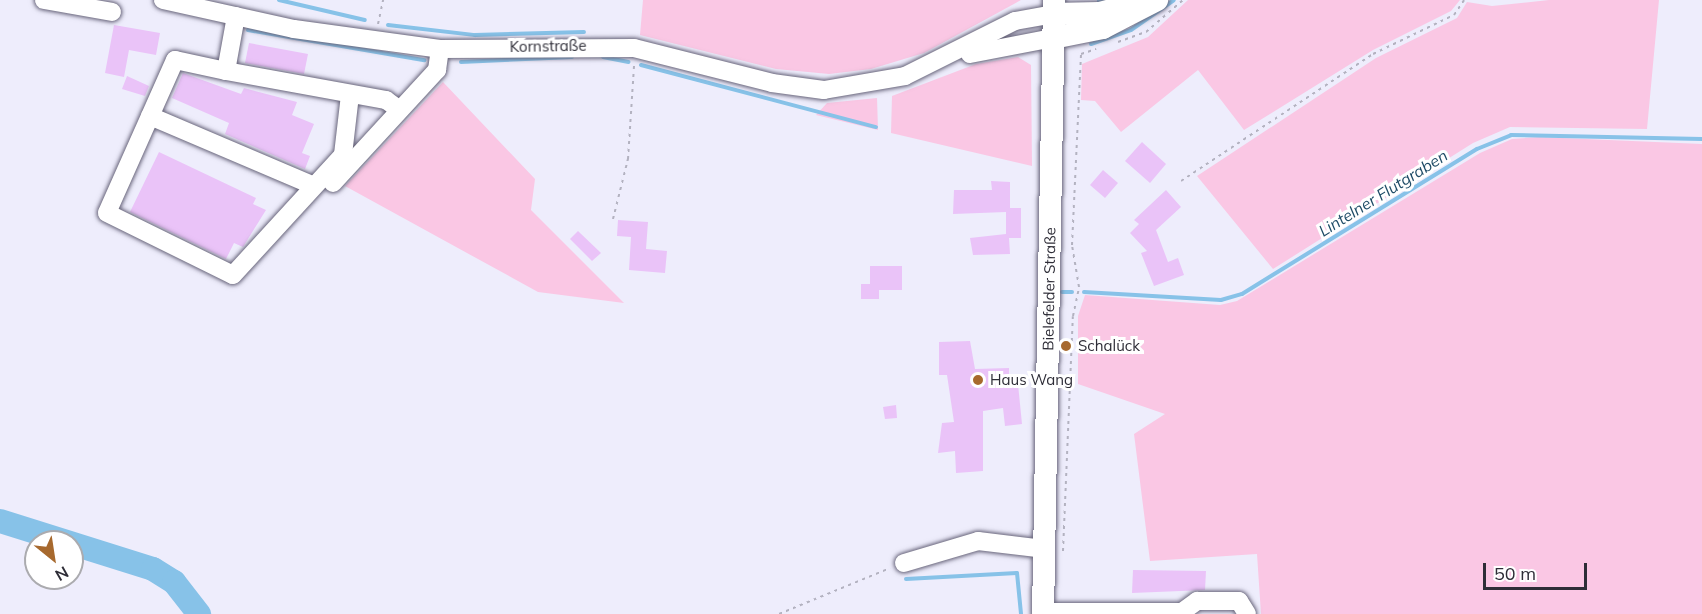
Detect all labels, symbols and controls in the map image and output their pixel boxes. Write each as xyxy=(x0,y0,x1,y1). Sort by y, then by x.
street label: Kornstraße xyxy=(509,36,587,56)
water label: Lintelner Flutgraben xyxy=(1315,146,1451,240)
street label: Bielefelder Straße xyxy=(1039,227,1059,351)
place label: Schalück xyxy=(1078,337,1140,355)
marker: Schalück xyxy=(1059,339,1073,353)
place label: Haus Wang xyxy=(990,371,1073,389)
marker: Haus Wang xyxy=(971,373,985,387)
north arrow xyxy=(24,530,84,590)
scale bar xyxy=(1486,551,1590,589)
text: N xyxy=(52,562,72,586)
text: 50 m xyxy=(1494,562,1536,585)

